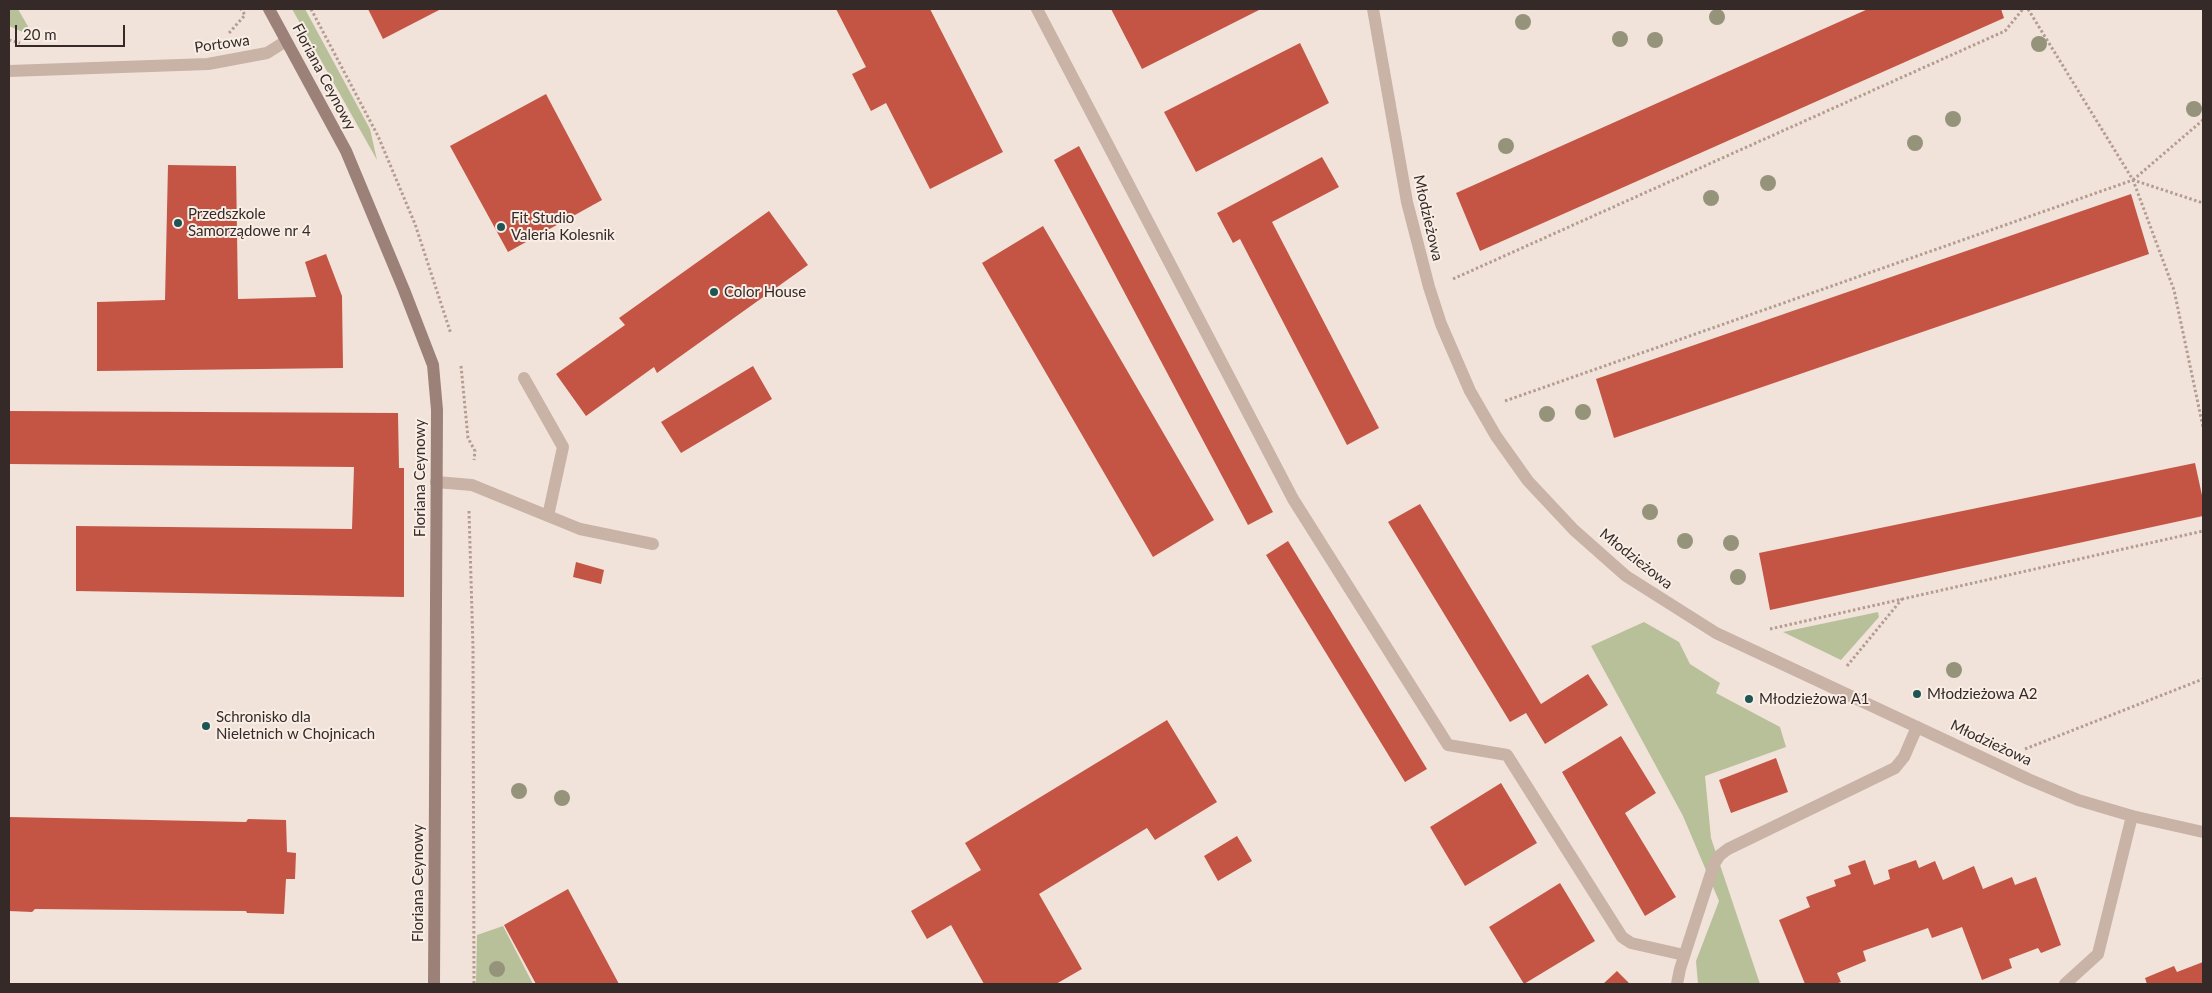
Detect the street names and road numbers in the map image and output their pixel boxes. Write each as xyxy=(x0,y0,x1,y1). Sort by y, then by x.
street label: Floriana Ceynowy xyxy=(288,21,360,133)
street label: Portowa xyxy=(193,31,251,57)
street label: Młodzieżowa xyxy=(1409,173,1447,263)
street label: Floriana Ceynowy xyxy=(411,419,429,537)
street label: Młodzieżowa xyxy=(1596,525,1676,593)
street label: Młodzieżowa xyxy=(1947,716,2035,770)
street label: Floriana Ceynowy xyxy=(409,824,427,942)

